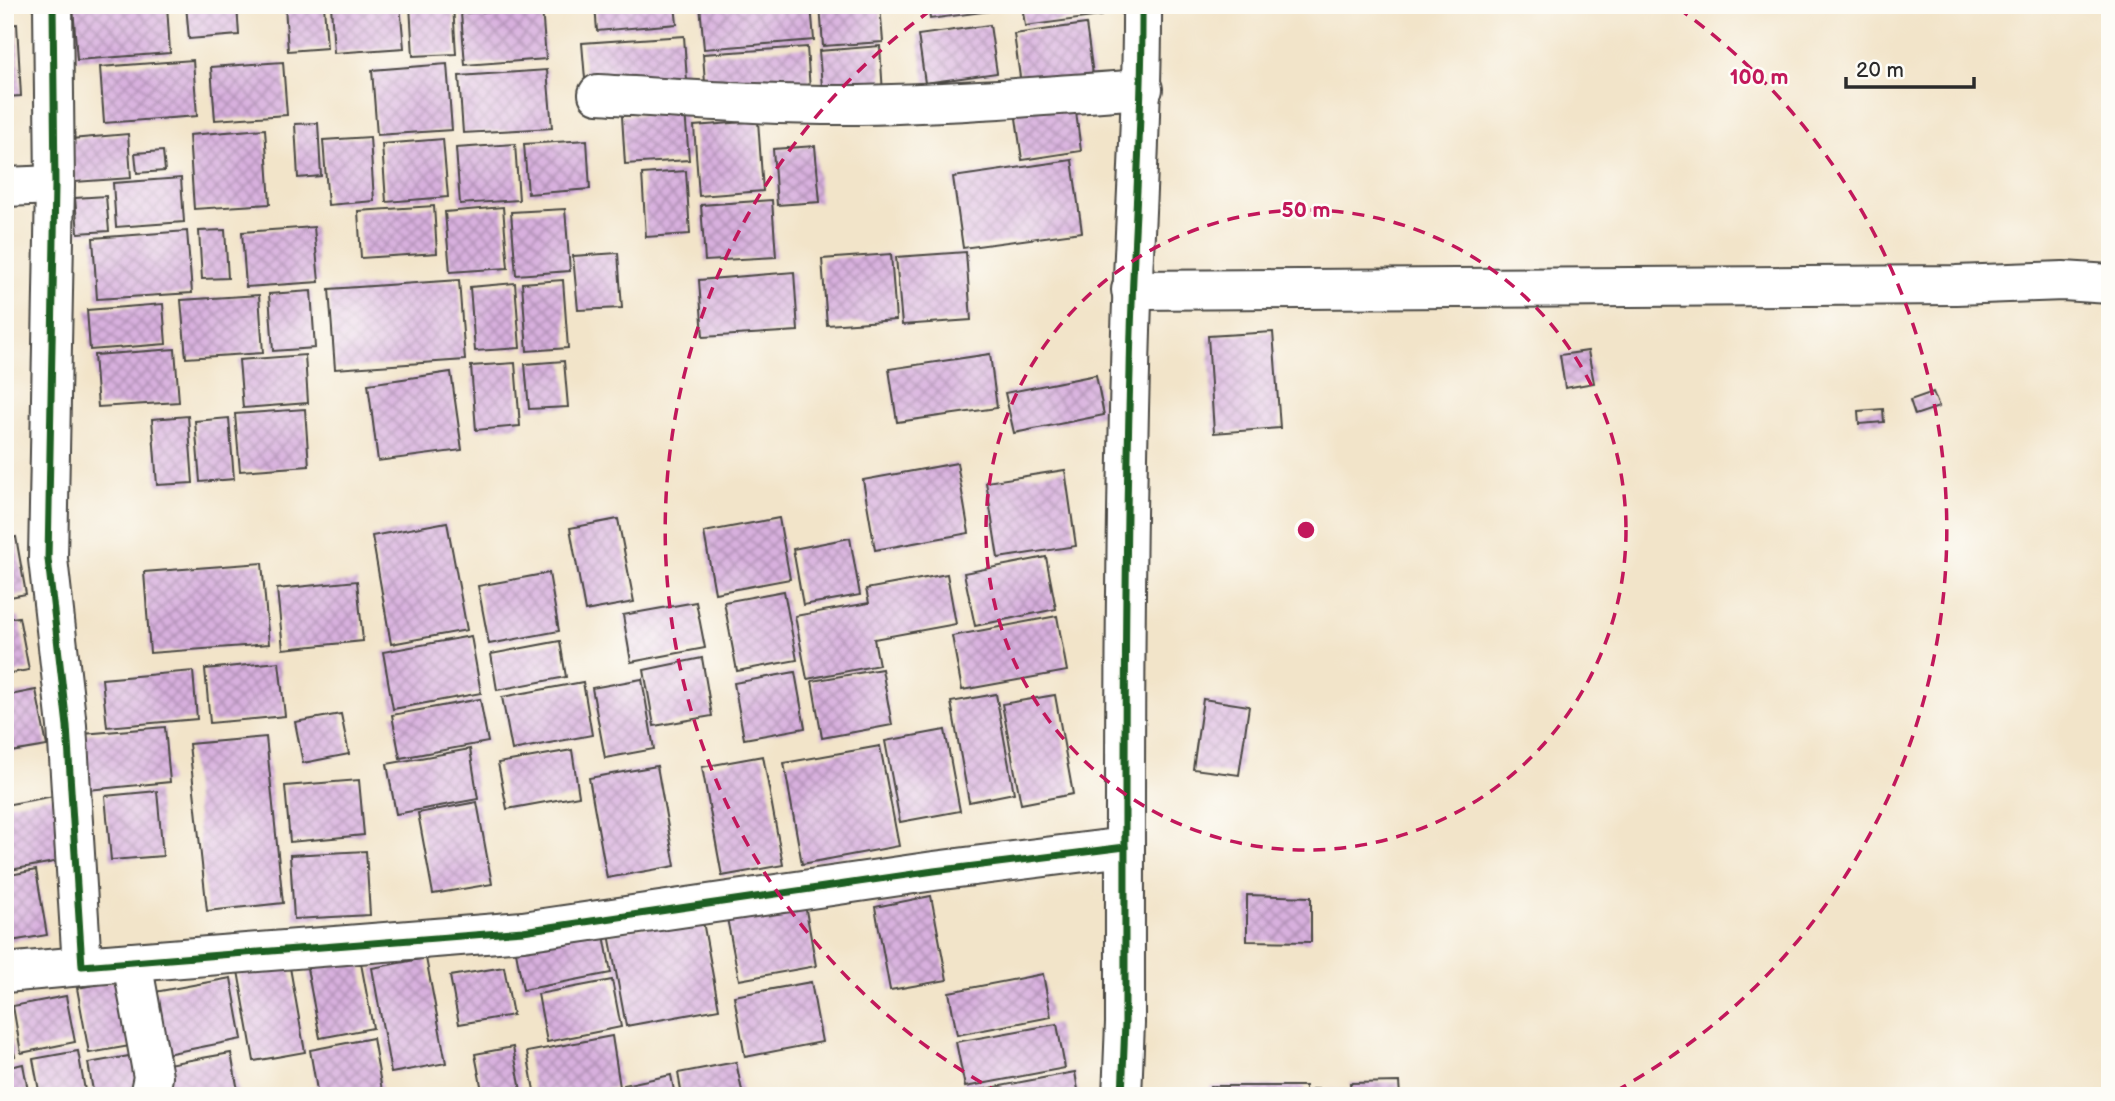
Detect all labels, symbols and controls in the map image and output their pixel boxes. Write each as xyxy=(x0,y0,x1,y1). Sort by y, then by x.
scale bar xyxy=(1846,46,1973,90)
text: 20 m xyxy=(1856,58,1904,83)
text: 100 m xyxy=(1730,65,1788,90)
text: 50 m xyxy=(1282,198,1330,223)
centre of rings xyxy=(1294,518,1318,542)

